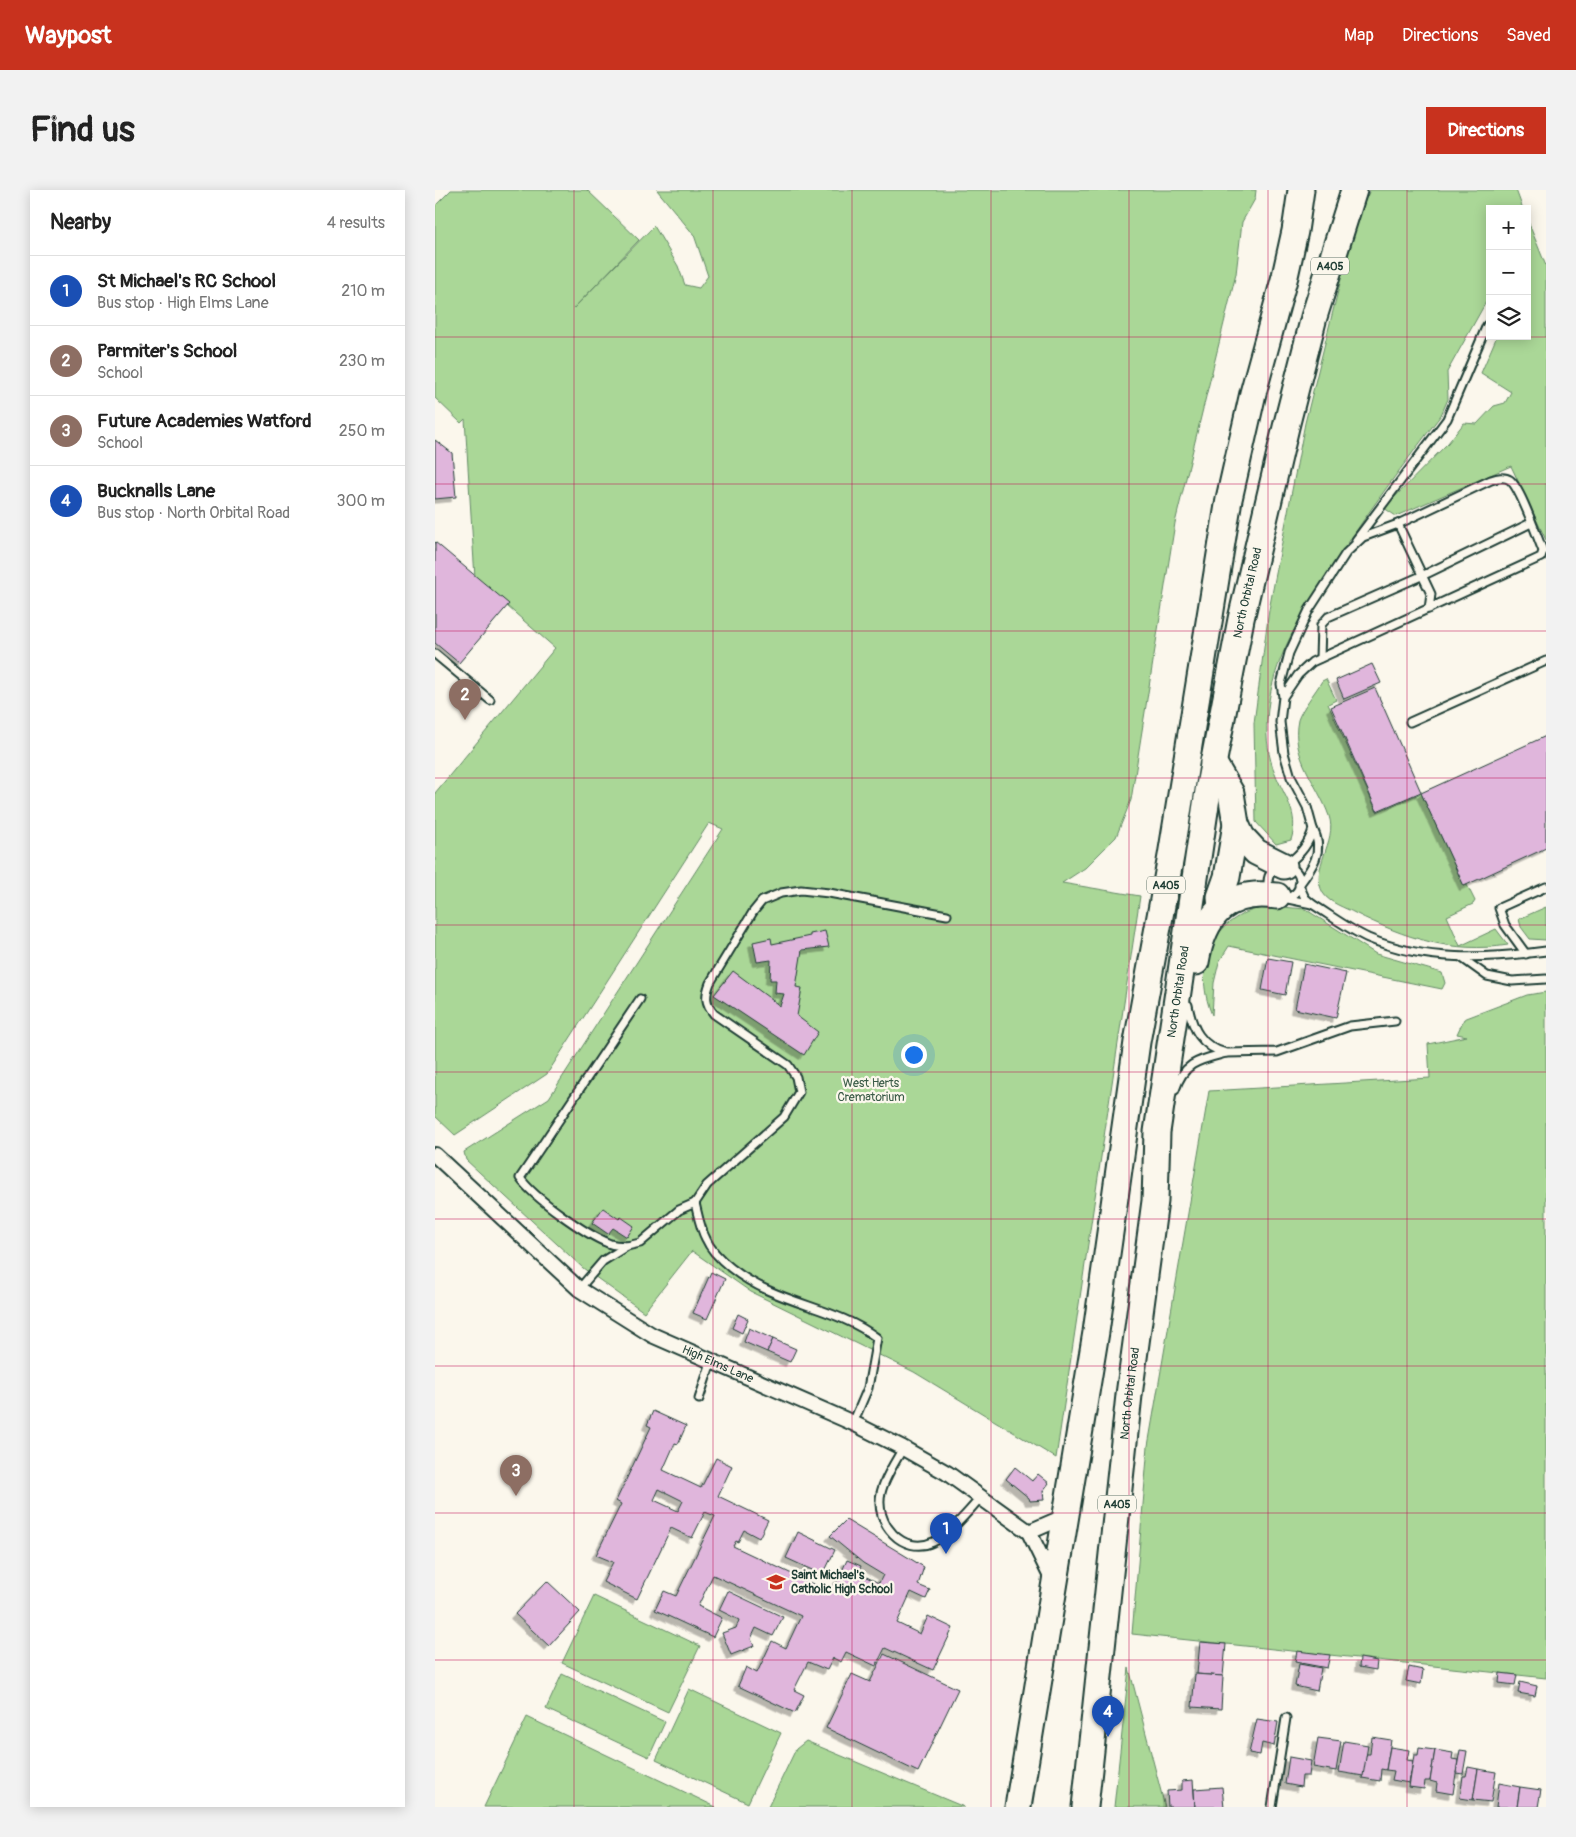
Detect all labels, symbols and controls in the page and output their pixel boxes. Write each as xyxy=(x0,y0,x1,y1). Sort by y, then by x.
text: Waypost xyxy=(25,21,112,50)
text: Map xyxy=(1344,24,1374,47)
text: Directions xyxy=(1402,24,1478,47)
text: Saved xyxy=(1506,24,1551,47)
button: Directions xyxy=(1426,107,1546,154)
text: Find us xyxy=(30,108,135,152)
map controls xyxy=(1486,205,1531,340)
button: + xyxy=(1486,205,1531,250)
text: Nearby xyxy=(50,209,111,236)
text: 4 results xyxy=(327,213,385,233)
button: − xyxy=(1486,250,1531,295)
road number: A405 xyxy=(1311,258,1349,274)
text: St Michael's RC School xyxy=(97,269,276,293)
text: 1 xyxy=(63,281,69,301)
text: 210 m xyxy=(341,281,385,301)
text: Bus stop · High Elms Lane xyxy=(97,293,269,313)
button: layers xyxy=(1486,295,1531,340)
text: Parmiter's School xyxy=(97,339,237,363)
text: 2 xyxy=(62,351,70,371)
text: 230 m xyxy=(339,351,385,371)
text: School xyxy=(97,363,143,383)
text: Future Academies Watford xyxy=(97,409,311,433)
text: 3 xyxy=(62,421,70,441)
text: 250 m xyxy=(339,421,385,441)
text: School xyxy=(97,433,143,453)
text: Bucknalls Lane xyxy=(97,479,215,503)
text: 4 xyxy=(61,491,71,511)
text: 300 m xyxy=(337,491,385,511)
text: Bus stop · North Orbital Road xyxy=(97,503,290,523)
street label: North Orbital Road xyxy=(1230,546,1265,639)
pin: 2 xyxy=(449,679,481,720)
road number: A405 xyxy=(1147,876,1185,894)
street label: North Orbital Road xyxy=(1164,945,1192,1039)
your location xyxy=(901,1042,927,1068)
park label: West Herts Crematorium xyxy=(837,1076,905,1105)
street label: High Elms Lane xyxy=(680,1342,756,1386)
street label: North Orbital Road xyxy=(1117,1346,1143,1440)
pin: 3 xyxy=(500,1455,532,1496)
road number: A405 xyxy=(1098,1496,1136,1512)
pin: 1 xyxy=(930,1513,962,1554)
place label: Saint Michael's Catholic High School xyxy=(791,1568,893,1597)
school or university icon: Saint Michael's Catholic High School xyxy=(765,1571,787,1593)
pin: 4 xyxy=(1092,1696,1124,1737)

